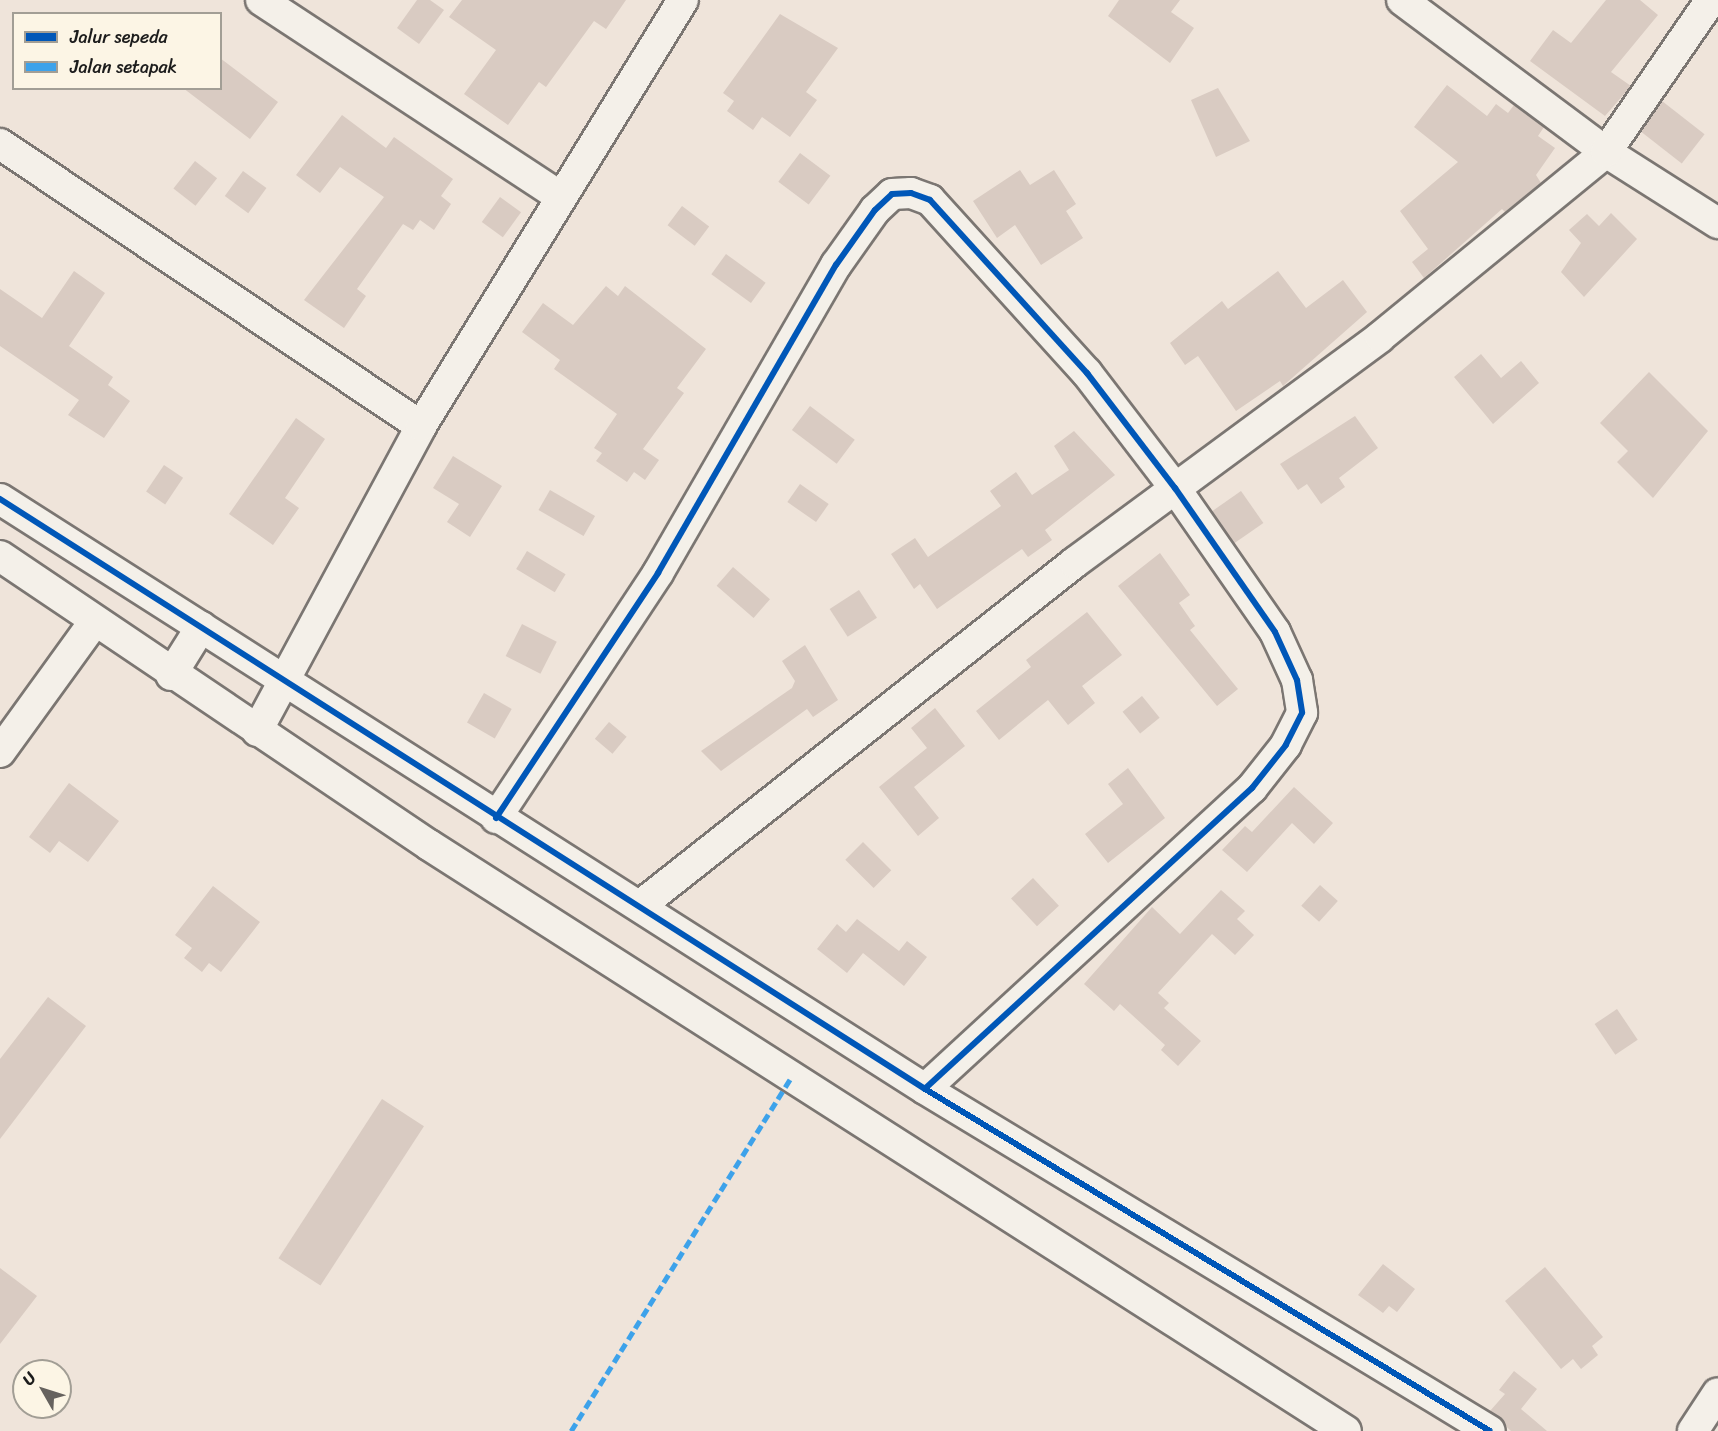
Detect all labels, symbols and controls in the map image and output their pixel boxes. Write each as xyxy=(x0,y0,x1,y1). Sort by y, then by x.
legend xyxy=(12,12,222,90)
text: Jalur sepeda xyxy=(70,21,168,53)
text: Jalan setapak xyxy=(70,51,177,83)
north arrow xyxy=(12,1359,72,1419)
text: U xyxy=(15,1365,44,1392)

